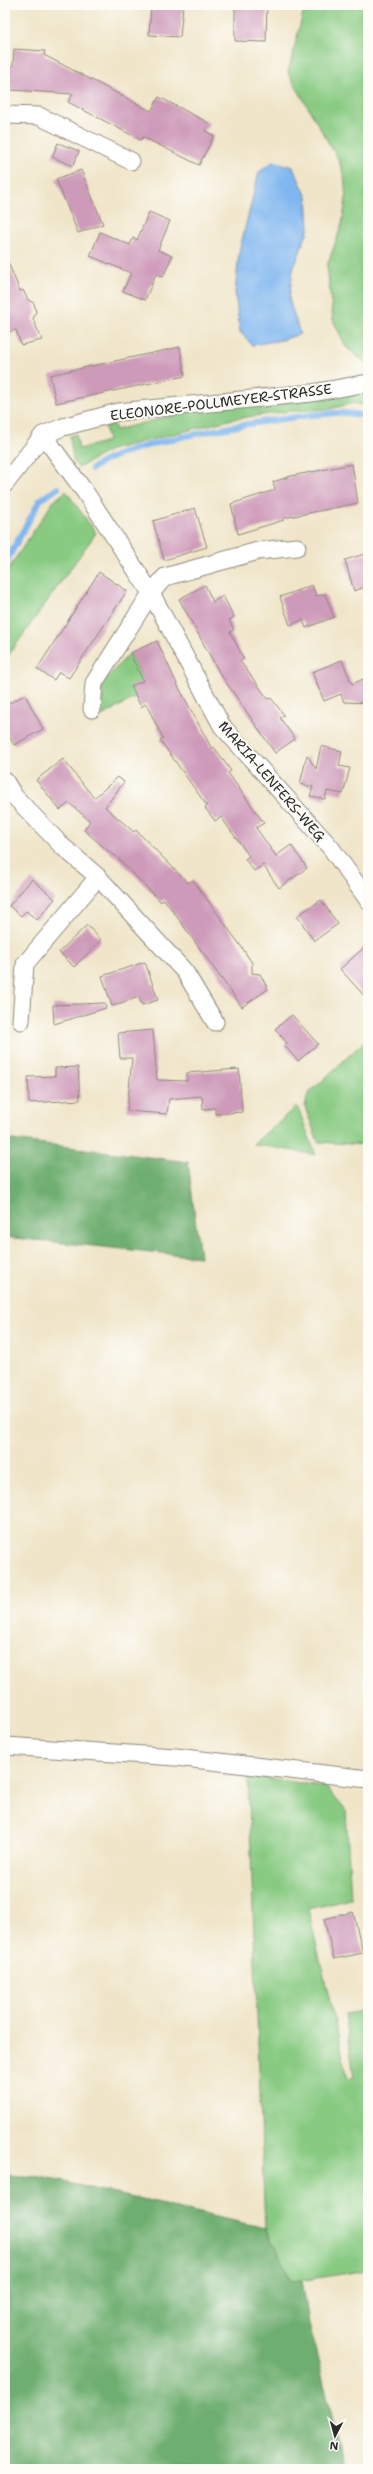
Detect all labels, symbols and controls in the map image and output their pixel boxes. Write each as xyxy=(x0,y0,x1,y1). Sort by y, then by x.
street label: ELEONORE-POLLMEYER-STRASSE xyxy=(109,379,333,425)
street label: MARIA-LENFERS-WEG xyxy=(215,717,330,845)
north arrow xyxy=(315,2416,355,2456)
text: N xyxy=(329,2438,339,2453)

